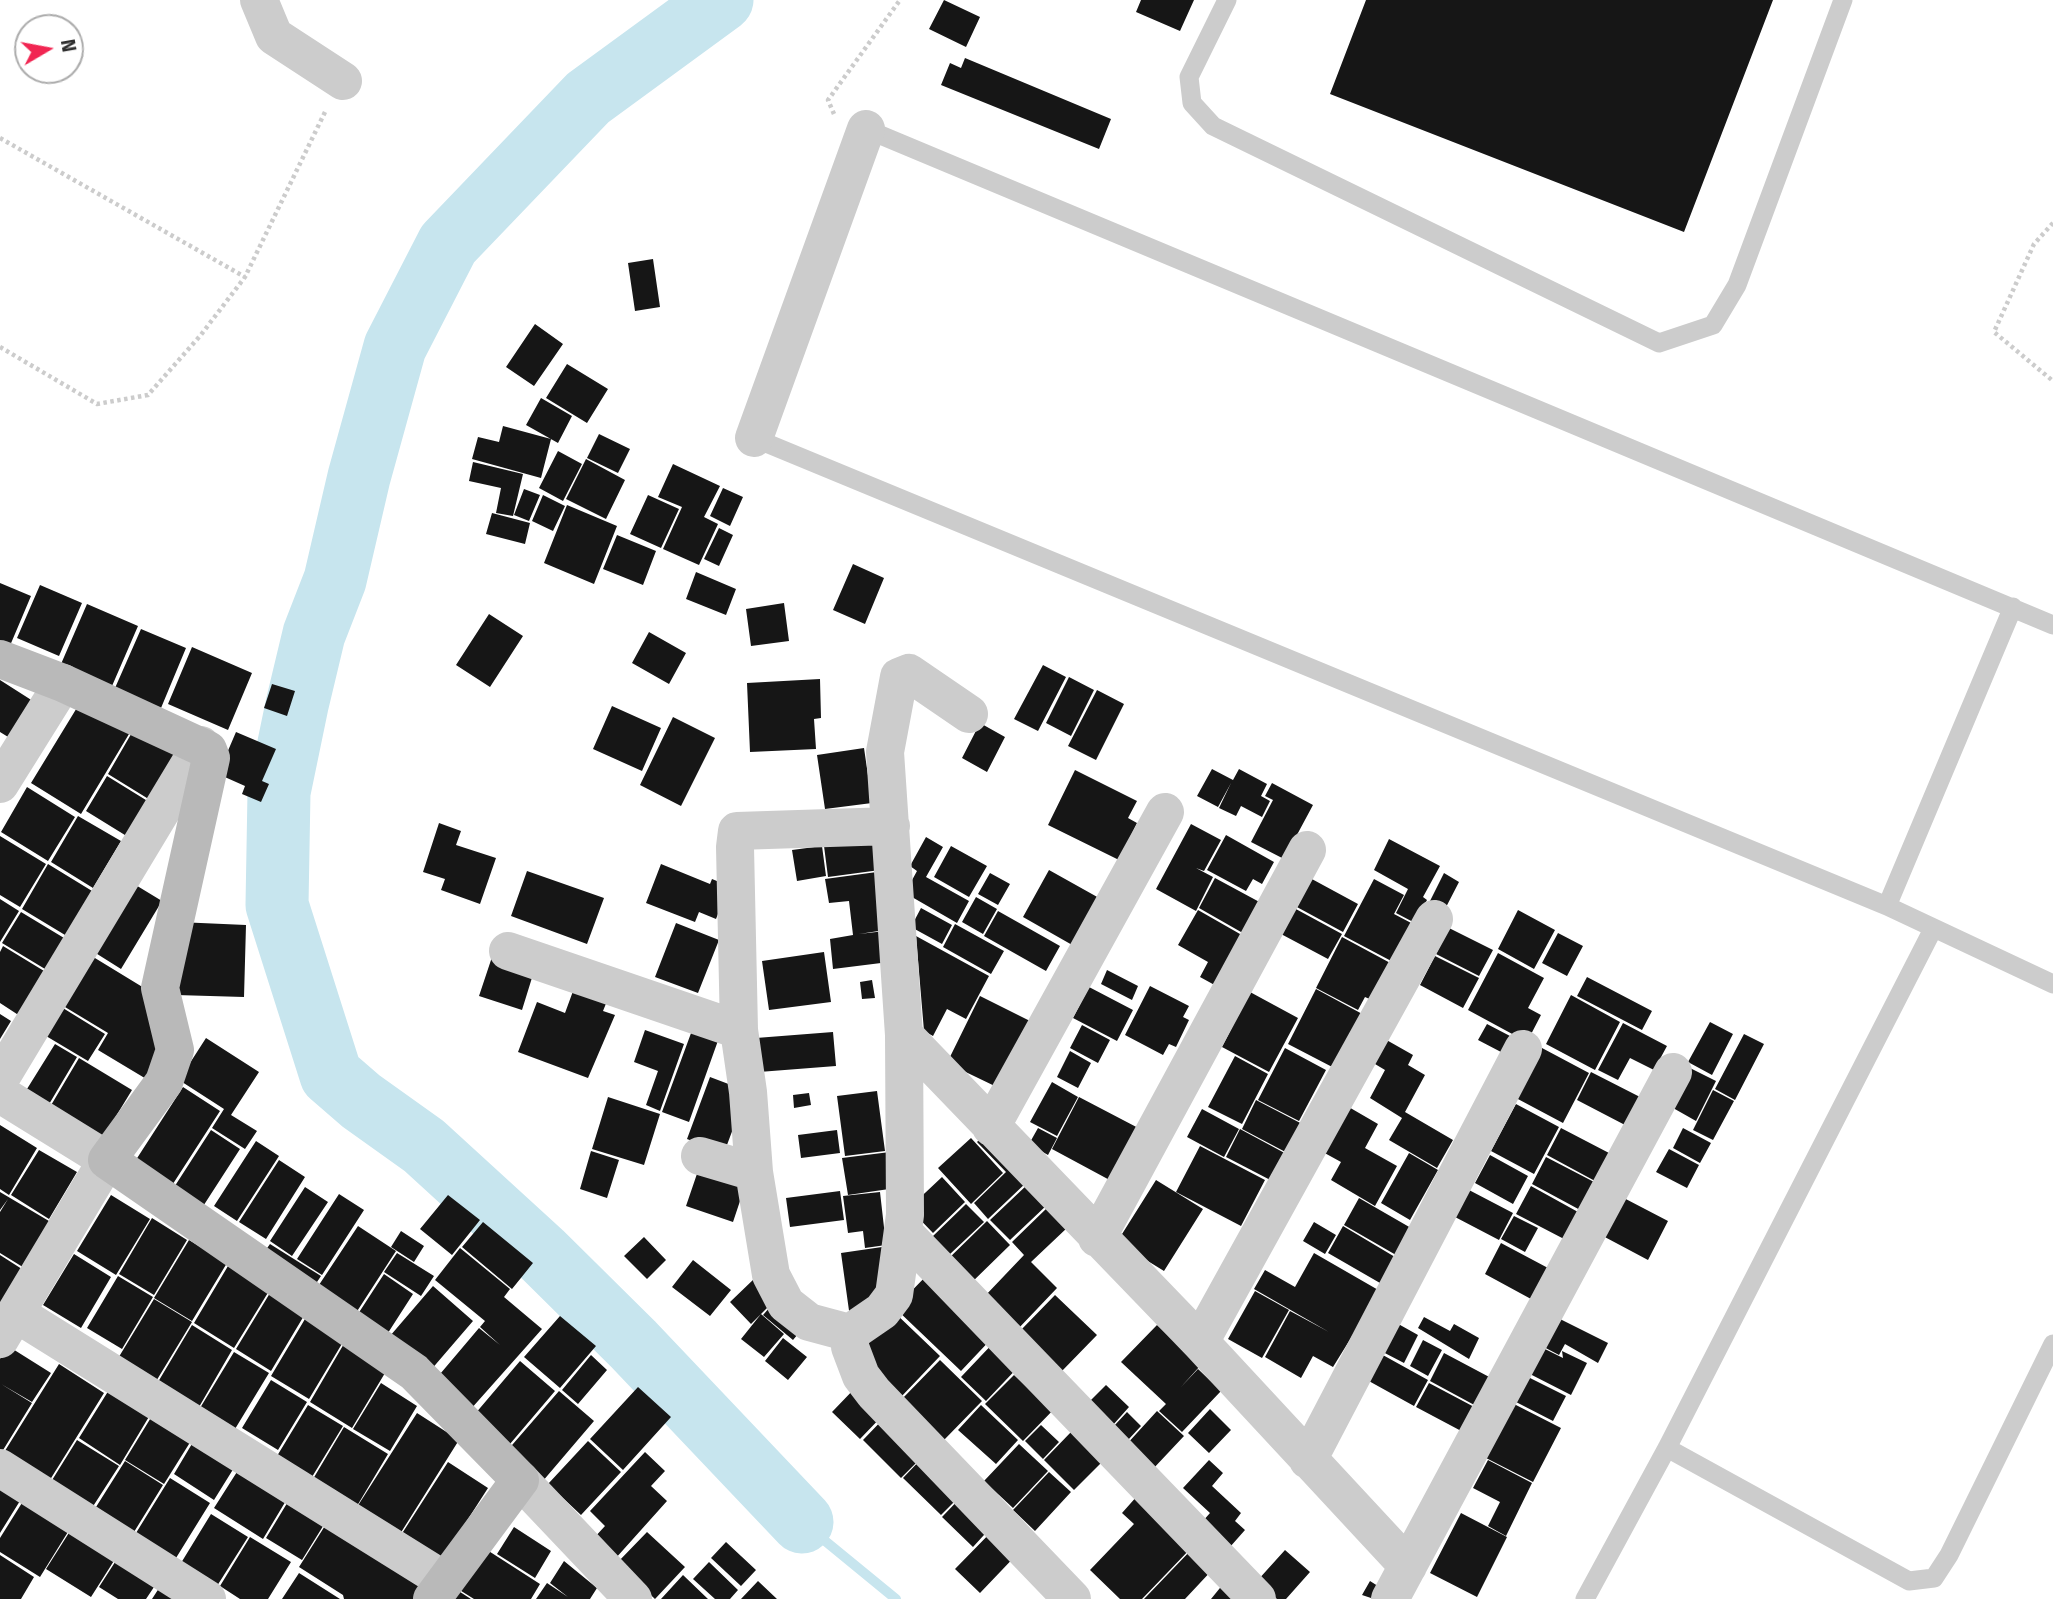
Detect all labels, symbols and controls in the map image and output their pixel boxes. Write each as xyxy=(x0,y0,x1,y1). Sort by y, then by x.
north arrow xyxy=(14,14,84,84)
text: N xyxy=(56,37,81,54)

